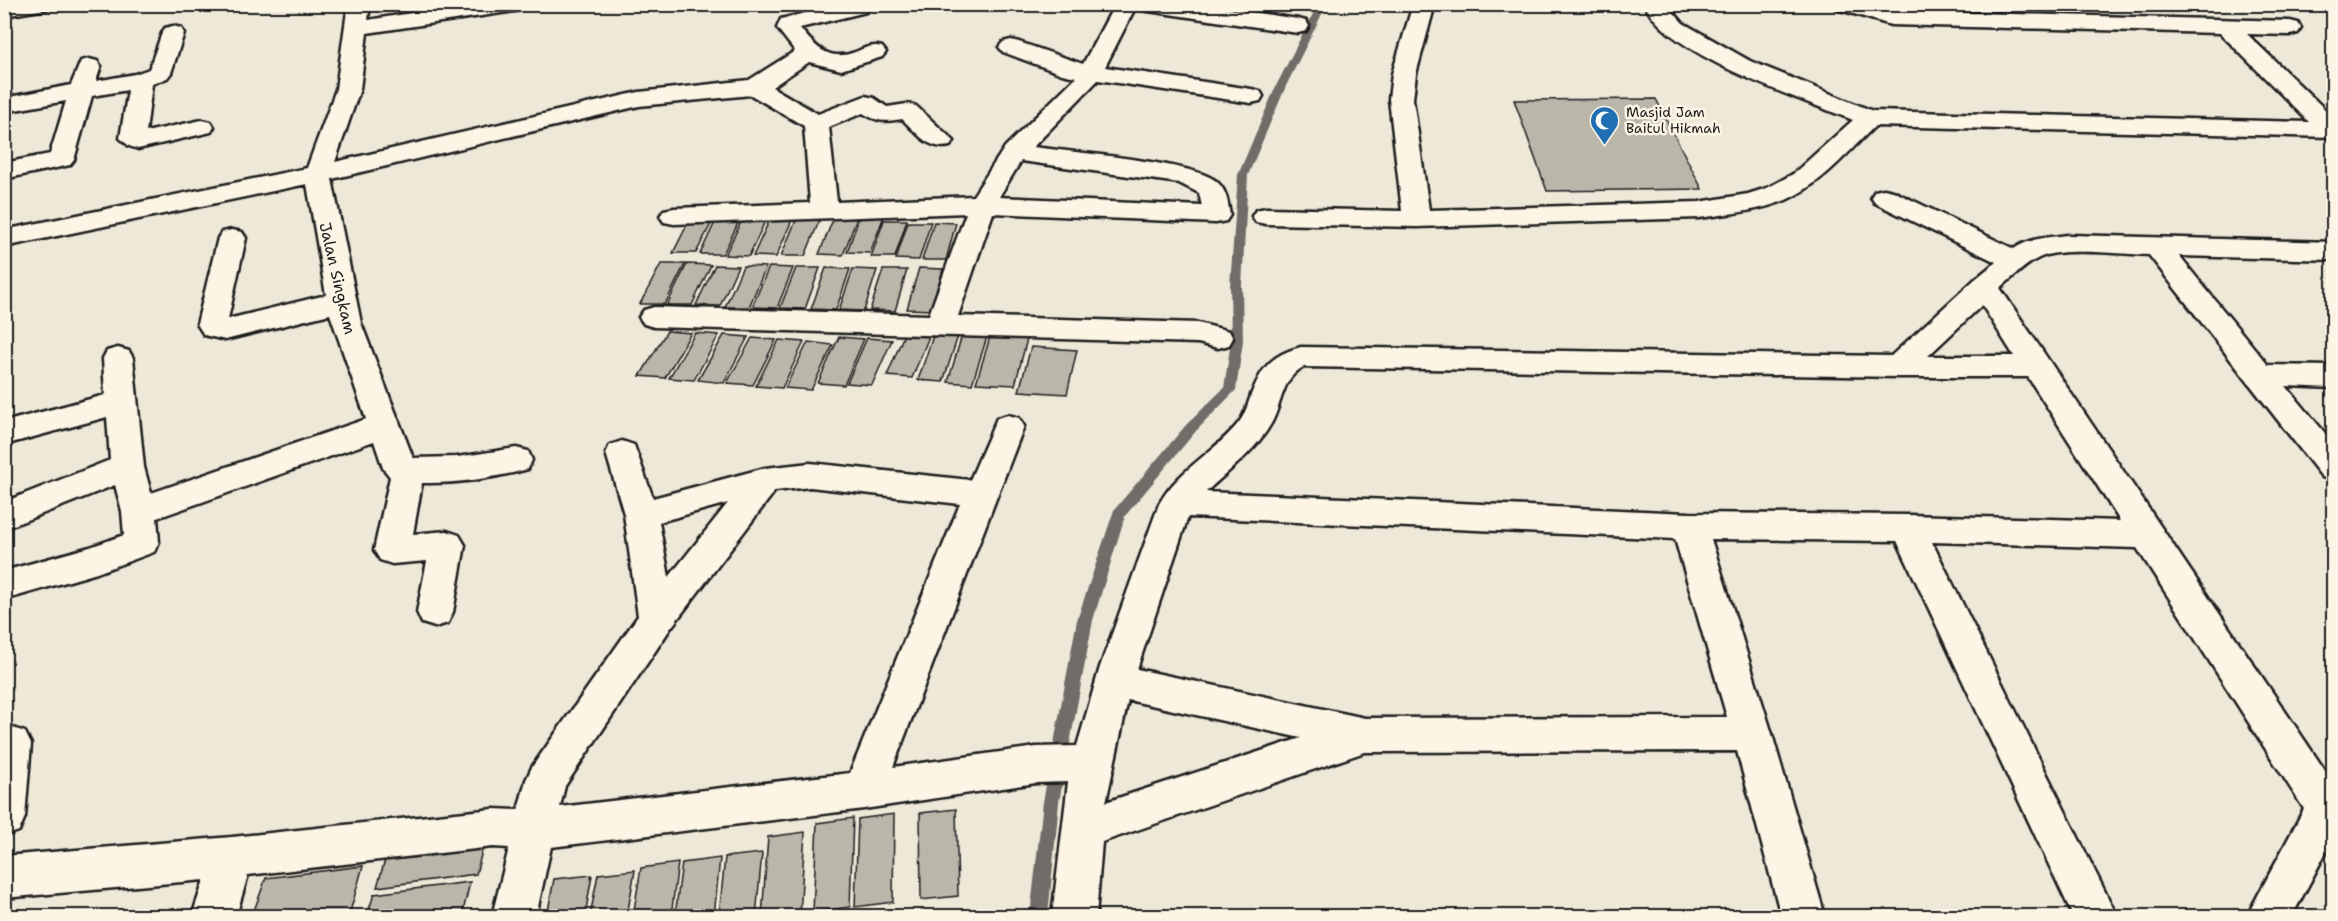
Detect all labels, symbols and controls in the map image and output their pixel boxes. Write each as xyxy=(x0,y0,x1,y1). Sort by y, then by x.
place label: Masjid Jam Baitul Hikmah xyxy=(1626,103,1721,137)
mosque icon: Masjid Jam Baitul Hikmah xyxy=(1589,104,1621,146)
street label: Jalan Singkam xyxy=(314,220,361,336)

